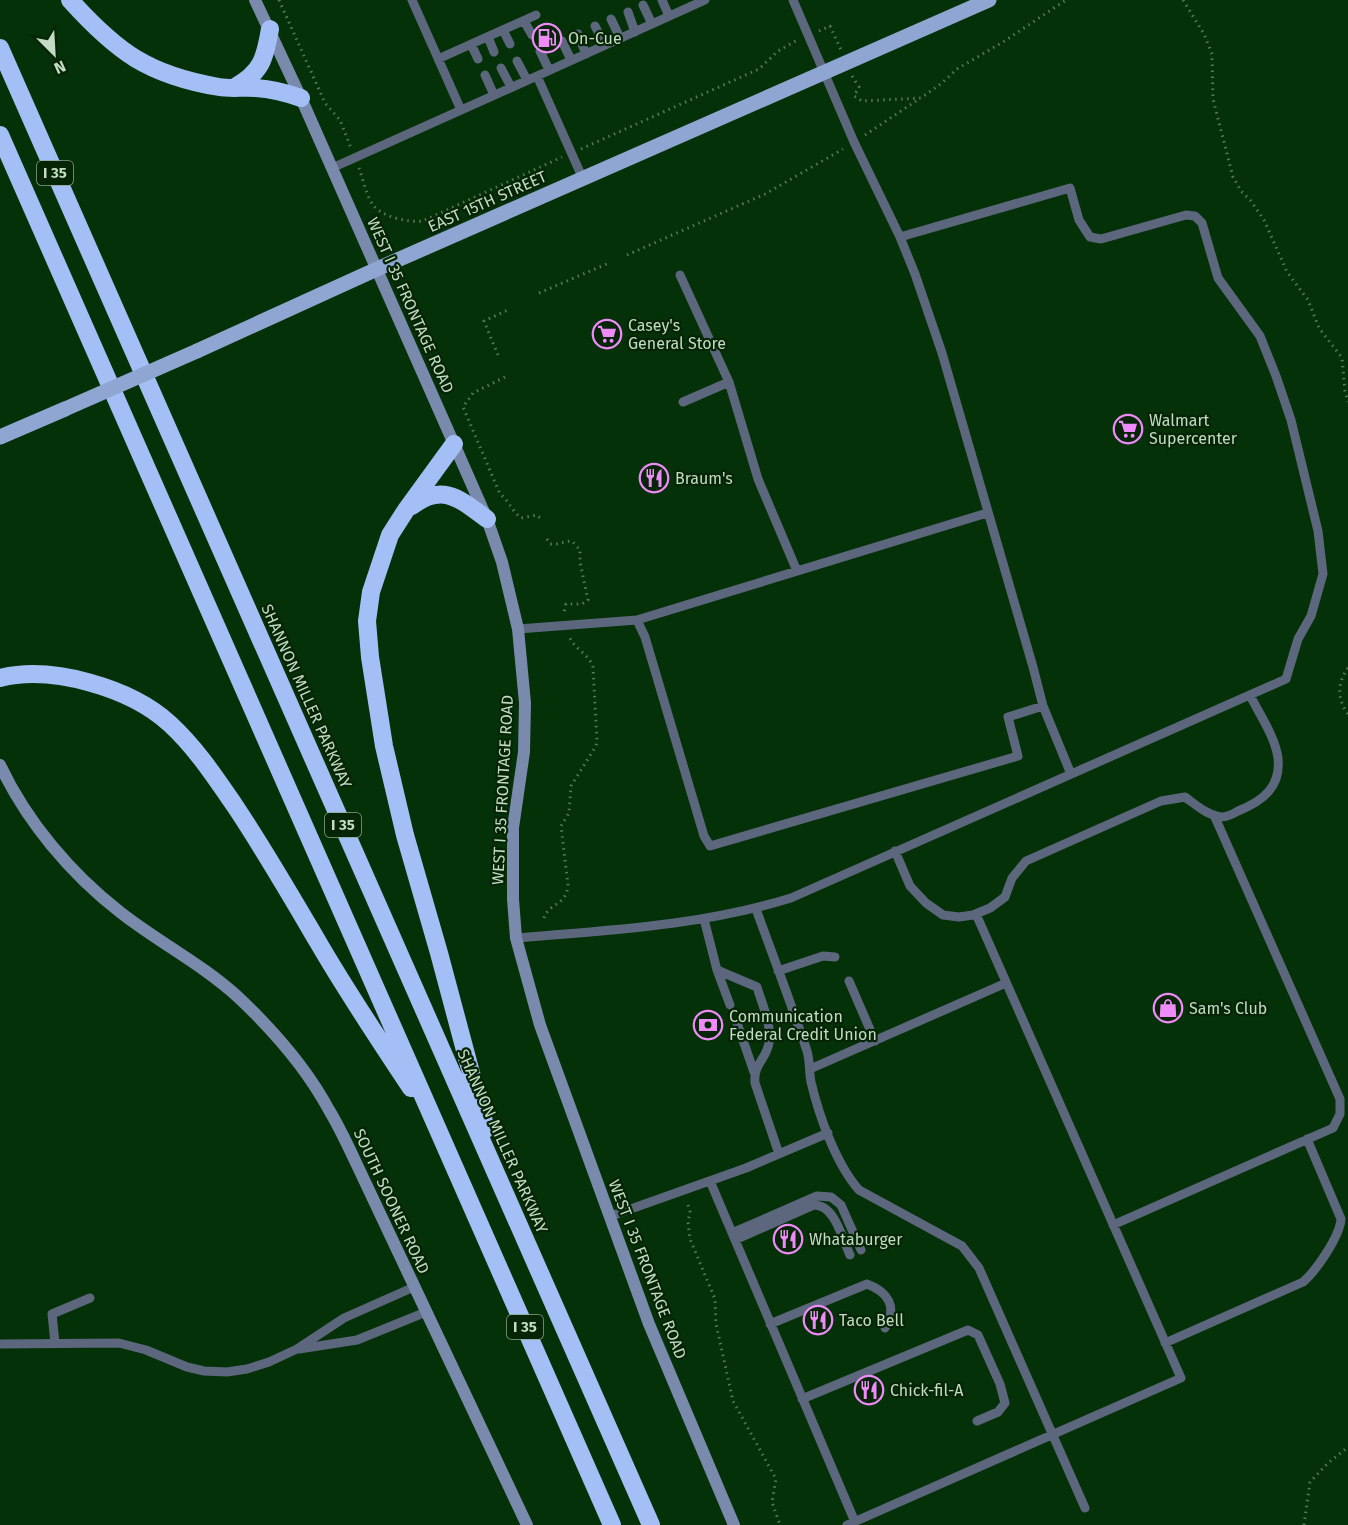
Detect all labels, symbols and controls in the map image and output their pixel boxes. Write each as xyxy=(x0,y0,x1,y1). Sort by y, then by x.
fuel station icon: On-Cue xyxy=(531,22,563,54)
north arrow xyxy=(24,24,84,84)
place label: On-Cue xyxy=(568,29,622,48)
text: N xyxy=(51,56,69,78)
road number: I 35 xyxy=(37,161,73,185)
street label: EAST 15TH STREET xyxy=(425,166,550,236)
street label: WEST I 35 FRONTAGE ROAD xyxy=(363,214,458,396)
place label: Casey's General Store xyxy=(628,316,726,353)
supermarket icon: Casey's General Store xyxy=(591,318,623,350)
place label: Walmart Supercenter xyxy=(1149,411,1238,448)
supermarket icon: Walmart Supercenter xyxy=(1112,413,1144,445)
restaurant icon: Braum's xyxy=(638,462,670,494)
place label: Braum's xyxy=(675,469,733,488)
street label: SHANNON MILLER PARKWAY xyxy=(257,601,356,791)
street label: WEST I 35 FRONTAGE ROAD xyxy=(488,694,517,886)
road number: I 35 xyxy=(325,813,361,837)
shop icon: Sam's Club xyxy=(1152,992,1184,1024)
place label: Sam's Club xyxy=(1189,999,1267,1018)
place label: Communication Federal Credit Union xyxy=(729,1007,877,1044)
bank icon: Communication Federal Credit Union xyxy=(692,1009,724,1041)
street label: SHANNON MILLER PARKWAY xyxy=(453,1046,552,1236)
street label: SOUTH SOONER ROAD xyxy=(350,1126,434,1277)
street label: WEST I 35 FRONTAGE ROAD xyxy=(605,1177,691,1361)
restaurant icon: Whataburger xyxy=(772,1223,804,1255)
place label: Whataburger xyxy=(809,1230,903,1249)
restaurant icon: Taco Bell xyxy=(802,1304,834,1336)
place label: Taco Bell xyxy=(839,1311,904,1330)
road number: I 35 xyxy=(507,1315,543,1339)
restaurant icon: Chick-fil-A xyxy=(853,1374,885,1406)
place label: Chick-fil-A xyxy=(890,1381,964,1400)

